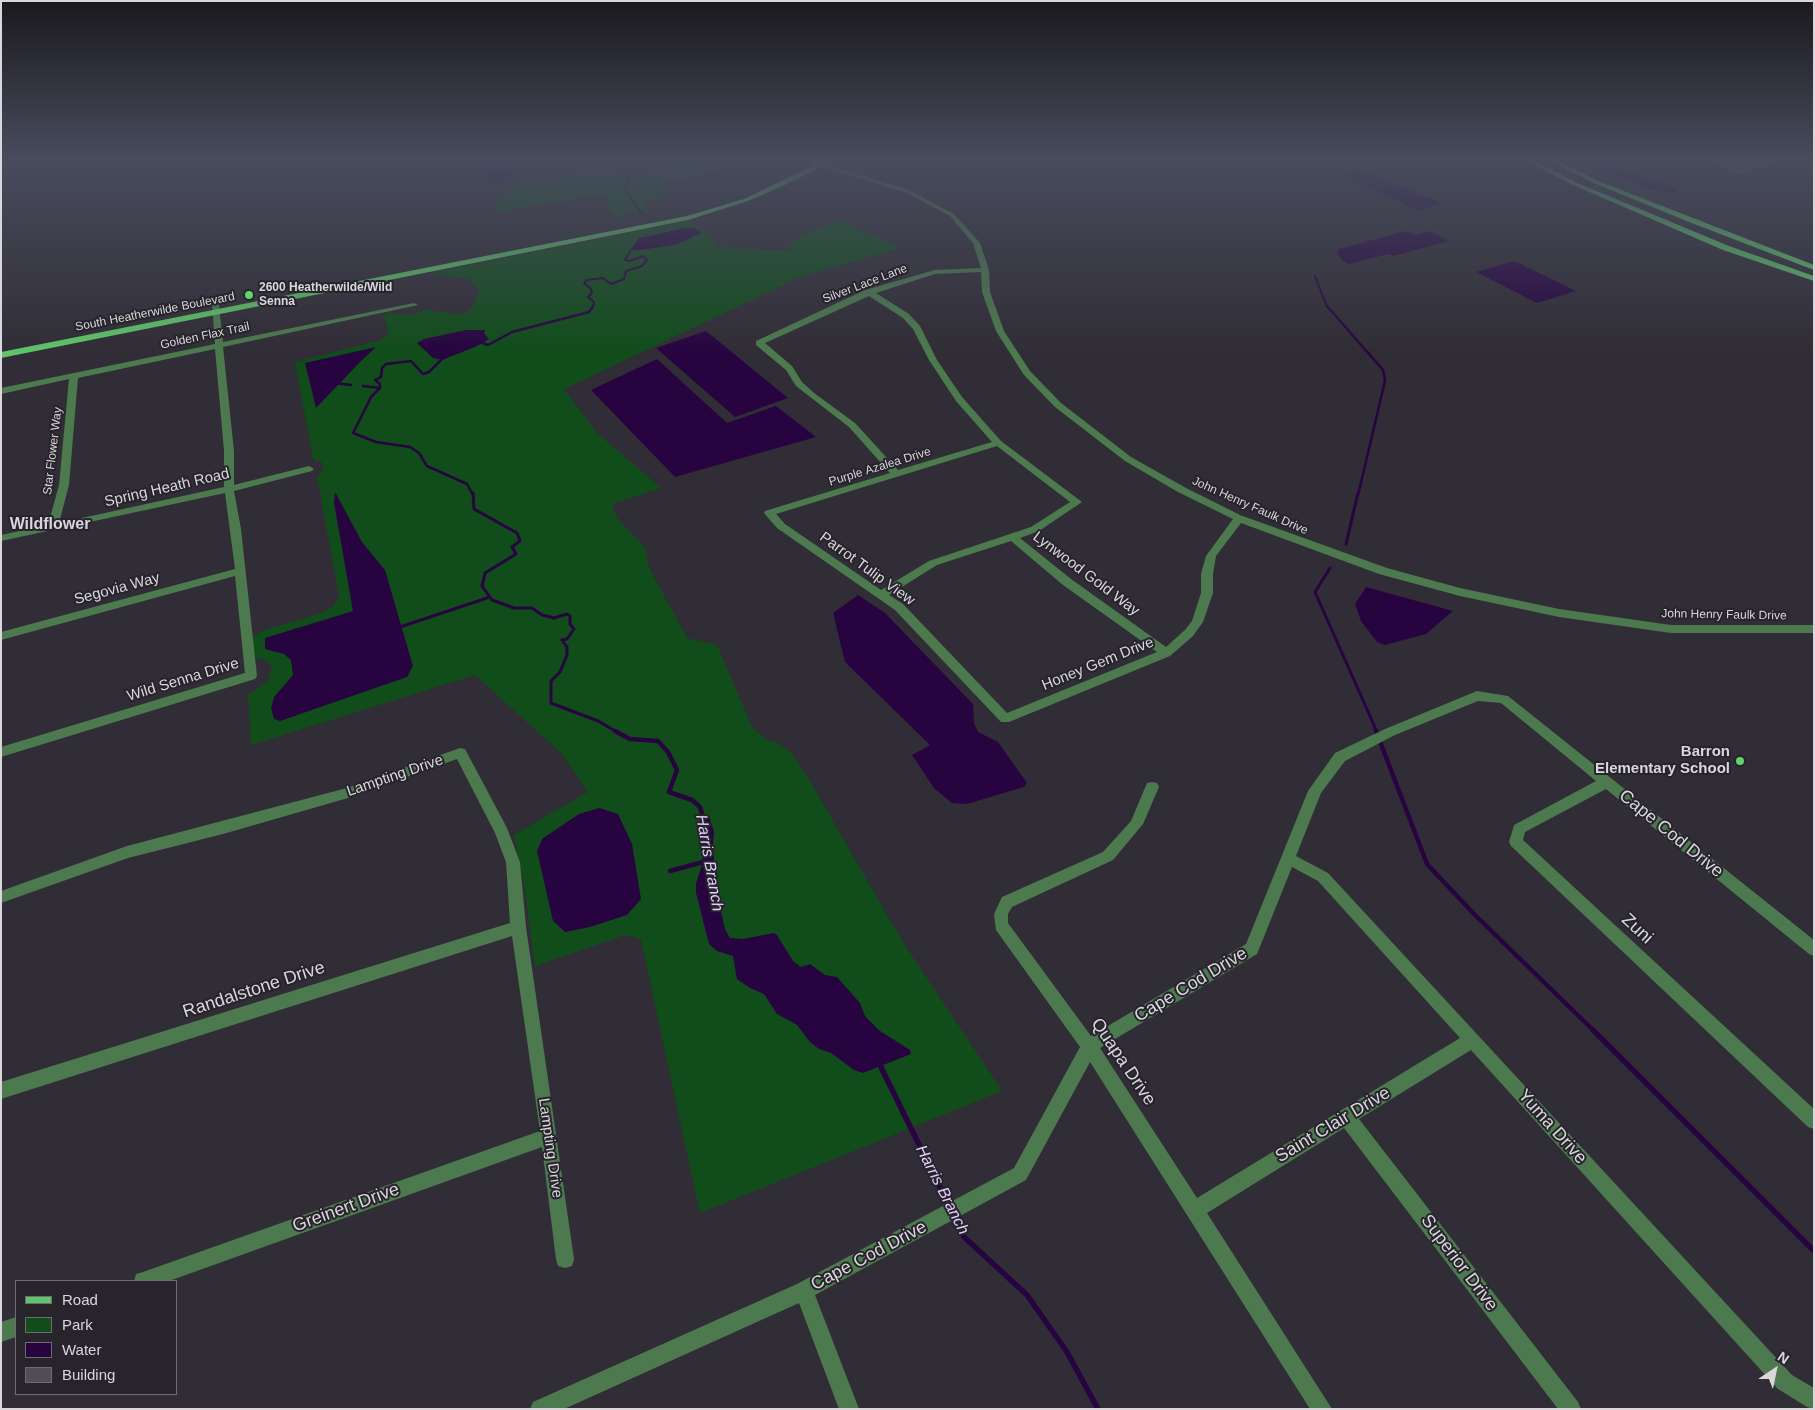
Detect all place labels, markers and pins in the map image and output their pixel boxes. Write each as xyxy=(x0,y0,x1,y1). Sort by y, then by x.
place label: 2600 Heatherwilde/Wild Senna xyxy=(259,281,392,309)
marker: 2600 Heatherwilde/Wild Senna xyxy=(243,289,255,301)
place label: Barron Elementary School xyxy=(1595,743,1730,778)
marker: Barron Elementary School xyxy=(1734,755,1746,767)

